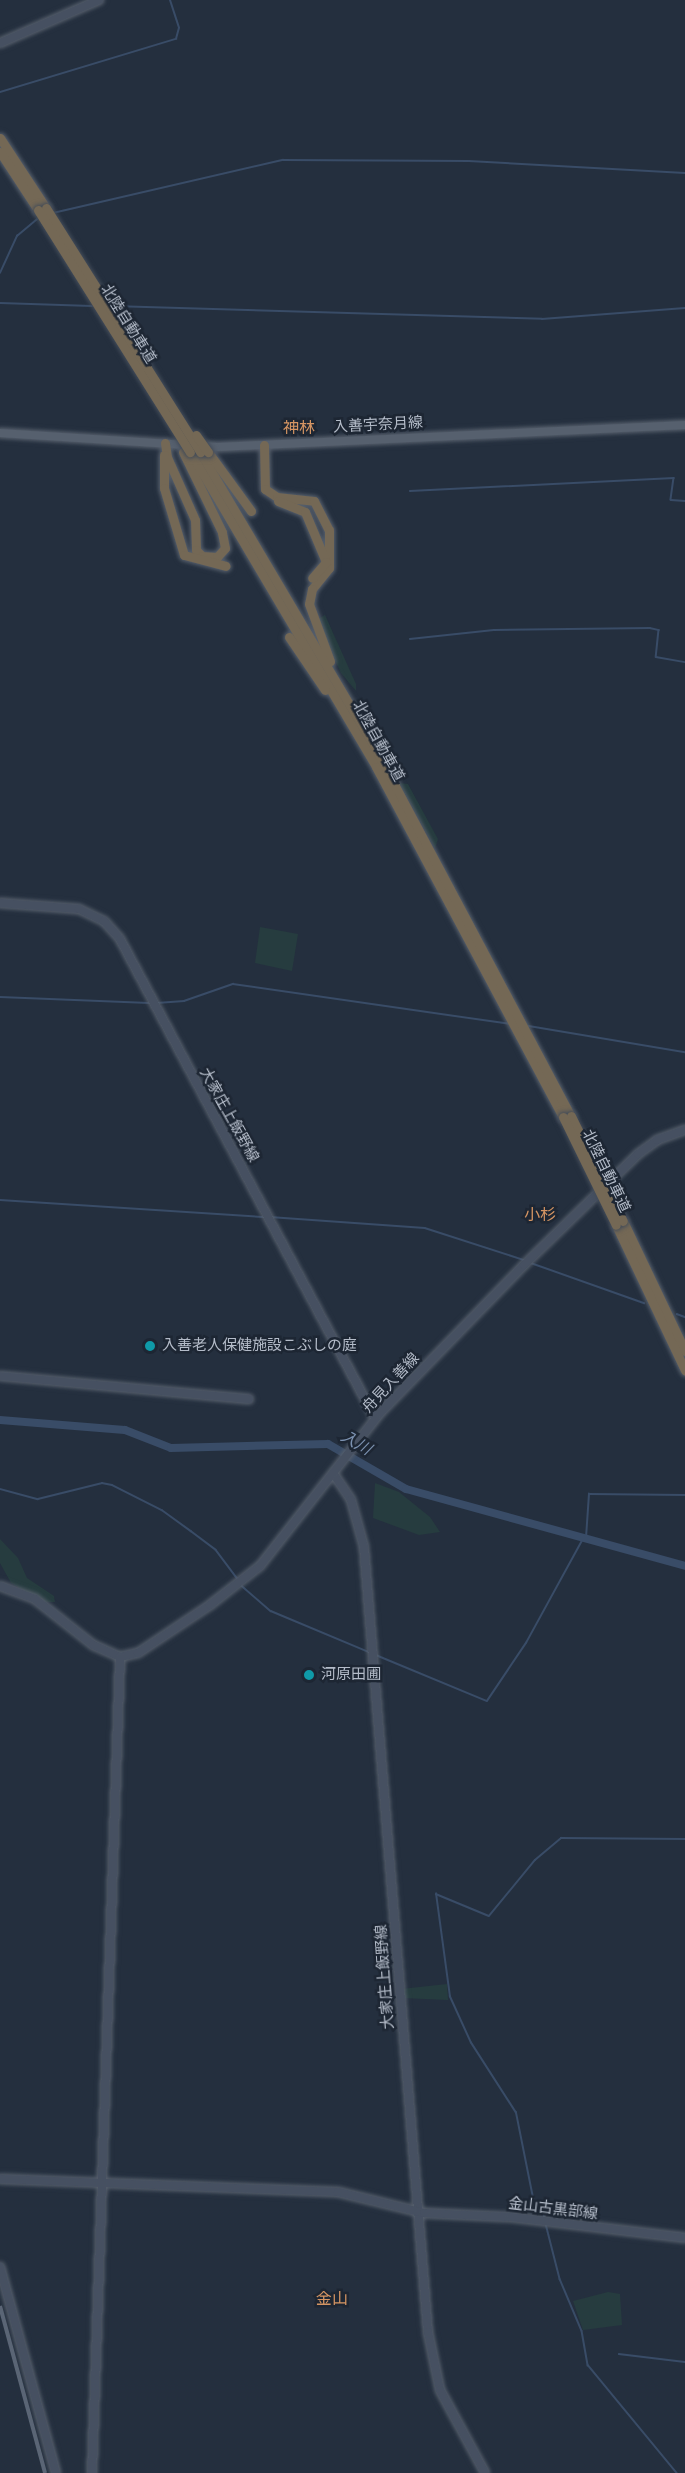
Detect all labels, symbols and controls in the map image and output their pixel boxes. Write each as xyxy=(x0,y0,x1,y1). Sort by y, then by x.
street label: 北陸自動車道 xyxy=(97,281,159,367)
street label: 入善宇奈月線 xyxy=(333,414,423,436)
district label: 神林 xyxy=(283,418,315,438)
street label: 北陸自動車道 xyxy=(348,697,408,785)
street label: 大家庄上飯野線 xyxy=(196,1065,262,1165)
street label: 北陸自動車道 xyxy=(578,1127,634,1215)
district label: 小杉 xyxy=(524,1205,556,1225)
place label: 入善老人保健施設こぶしの庭 xyxy=(162,1337,357,1355)
marker: 入善老人保健施設こぶしの庭 xyxy=(143,1339,157,1353)
street label: 舟見入善線 xyxy=(359,1349,423,1417)
water label: 入川 xyxy=(337,1427,375,1459)
place label: 河原田圃 xyxy=(321,1666,381,1684)
marker: 河原田圃 xyxy=(302,1668,316,1682)
street label: 大家庄上飯野線 xyxy=(372,1924,398,2030)
street label: 金山古黒部線 xyxy=(507,2195,599,2223)
district label: 金山 xyxy=(316,2289,348,2309)

